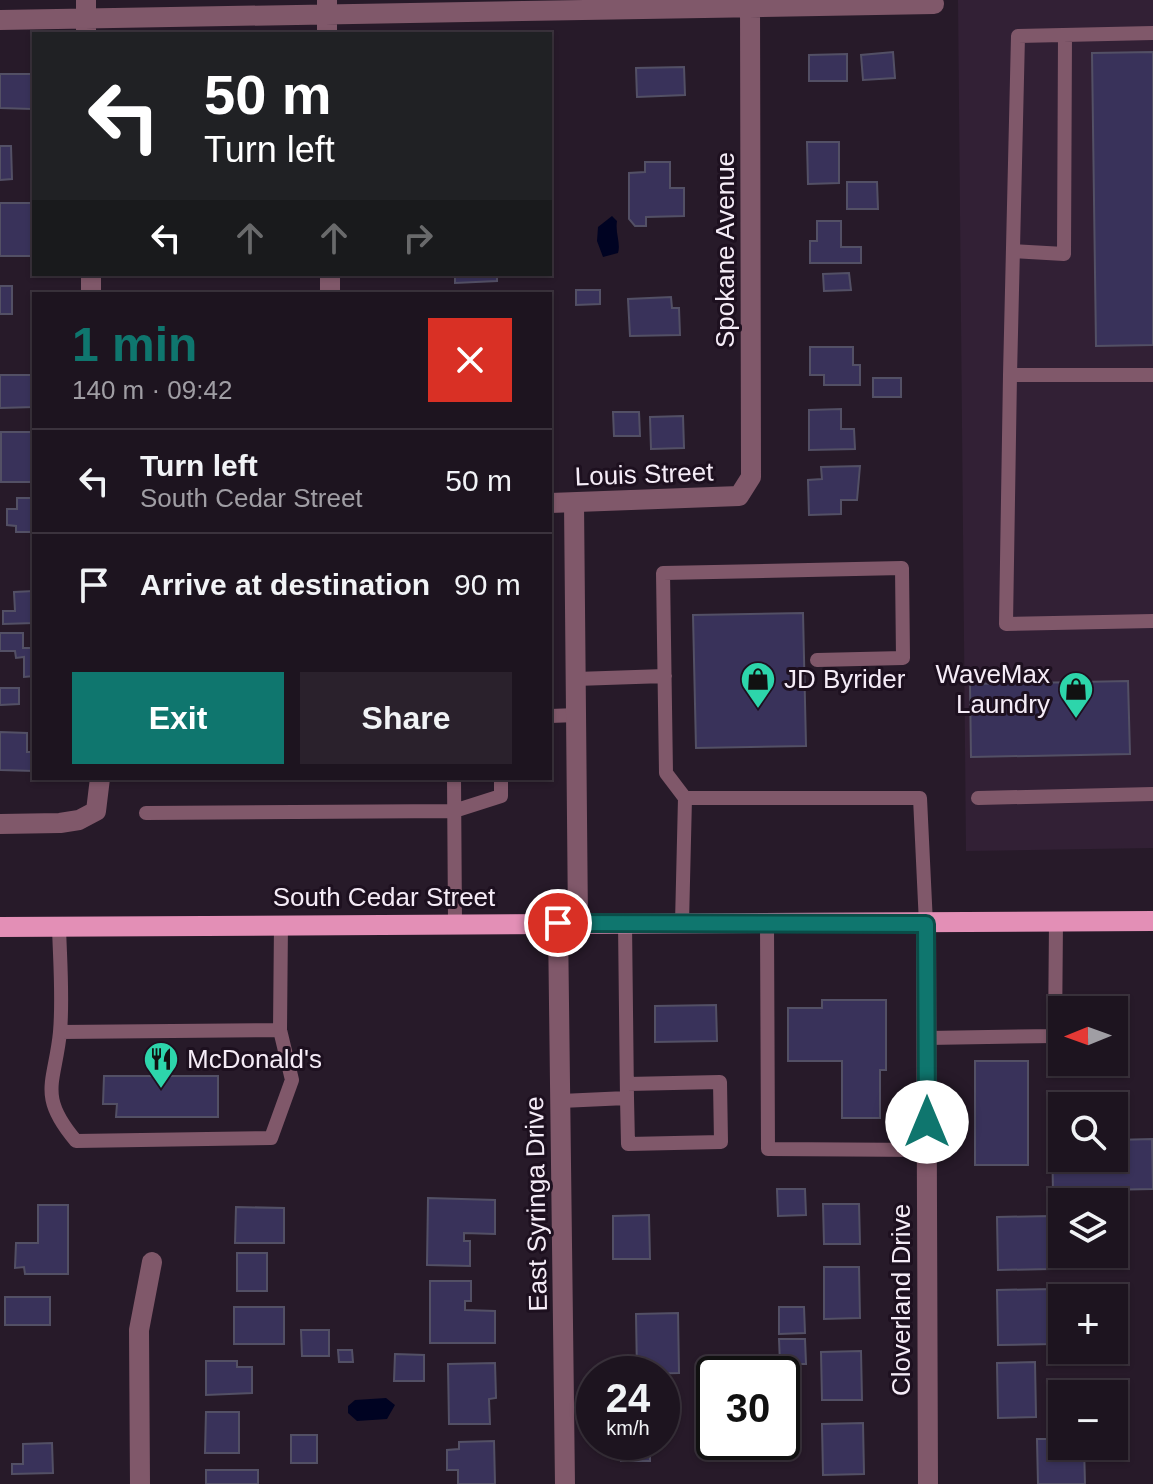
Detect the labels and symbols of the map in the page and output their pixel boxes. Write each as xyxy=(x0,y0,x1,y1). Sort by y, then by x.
street label: Spokane Avenue xyxy=(710,152,740,348)
street label: Louis Street xyxy=(574,457,715,491)
place label: WaveMax Laundry xyxy=(935,659,1050,719)
shop icon: JD Byrider xyxy=(739,660,777,710)
place label: JD Byrider xyxy=(784,664,906,694)
shop icon: WaveMax Laundry xyxy=(1057,670,1095,720)
street label: South Cedar Street xyxy=(273,882,496,912)
pin xyxy=(524,889,592,957)
north arrow xyxy=(1048,996,1128,1076)
restaurant icon: McDonald's xyxy=(142,1040,180,1090)
place label: McDonald's xyxy=(187,1044,322,1074)
position arrow xyxy=(885,1080,969,1164)
street label: East Syringa Drive xyxy=(519,1096,553,1312)
street label: Cloverland Drive xyxy=(886,1204,916,1396)
speed limit sign: 30 xyxy=(696,1356,800,1460)

